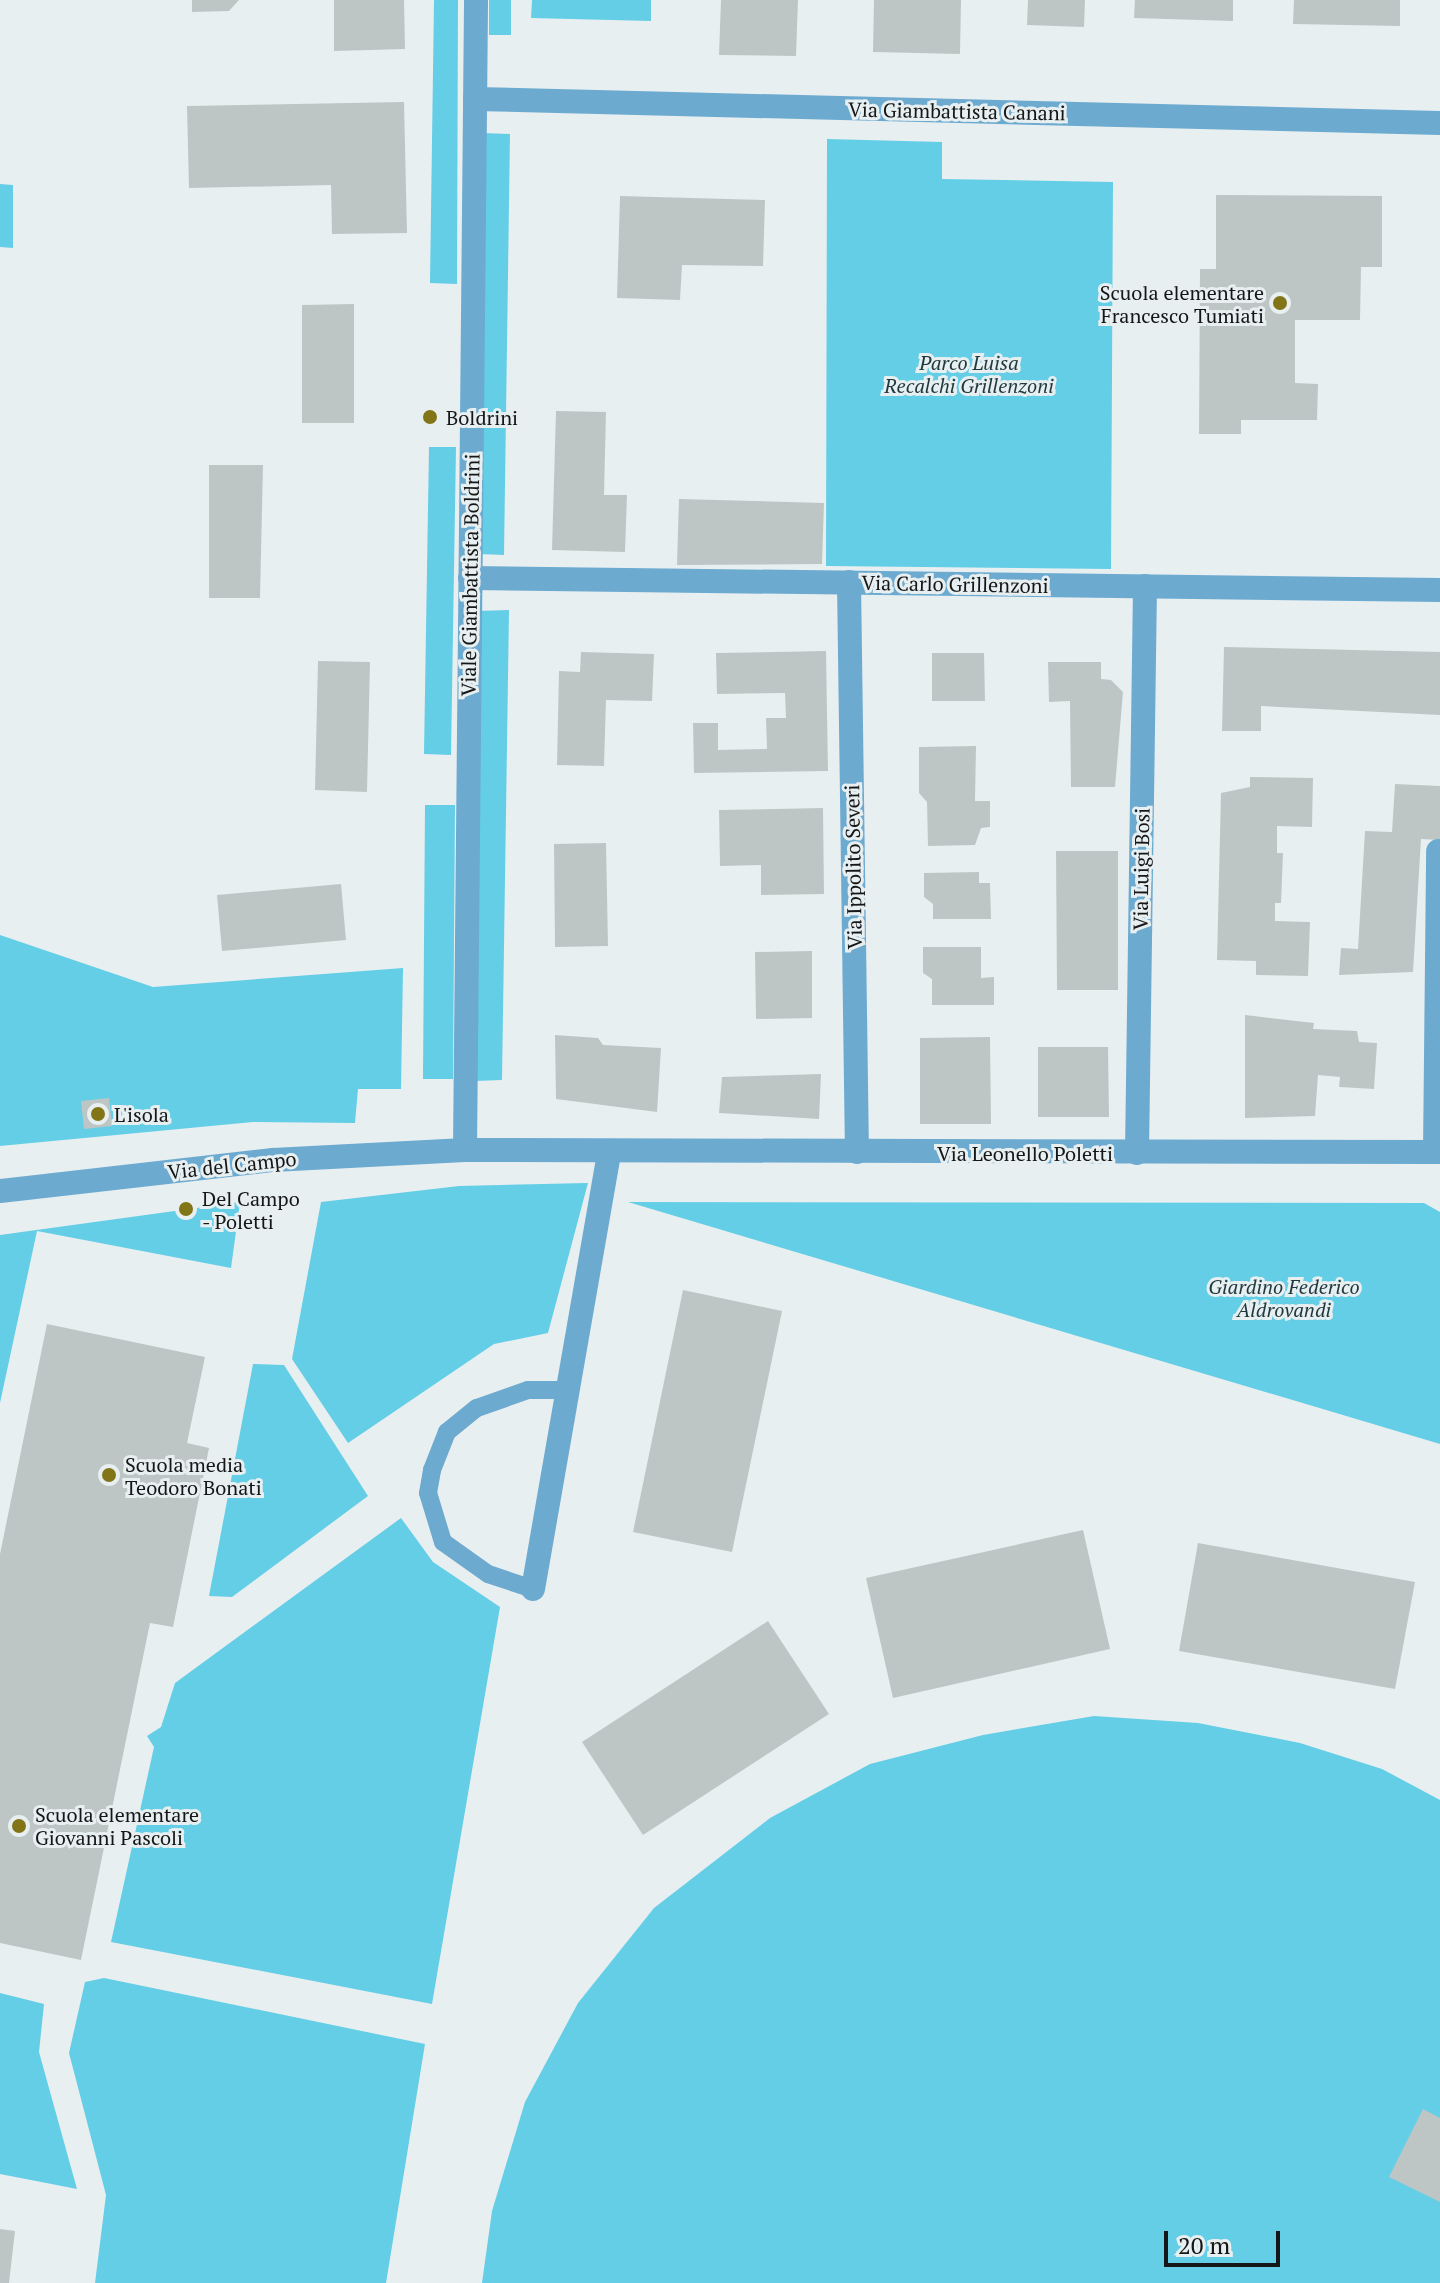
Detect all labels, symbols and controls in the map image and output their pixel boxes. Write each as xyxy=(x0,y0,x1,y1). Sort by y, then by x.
street label: Via Giambattista Canani xyxy=(848,97,1066,125)
place label: Scuola elementare Francesco Tumiati xyxy=(1100,280,1264,327)
marker: Scuola elementare Francesco Tumiati xyxy=(1271,294,1289,312)
park label: Parco Luisa Recalchi Grillenzoni xyxy=(884,350,1054,397)
place label: Boldrini xyxy=(446,405,518,429)
marker: Boldrini xyxy=(421,408,439,426)
street label: Viale Giambattista Boldrini xyxy=(456,453,484,697)
street label: Via Carlo Grillenzoni xyxy=(861,570,1049,598)
street label: Via Ippolito Severi xyxy=(840,784,866,950)
street label: Via Luigi Bosi xyxy=(1128,808,1154,930)
place label: L'isola xyxy=(114,1102,169,1126)
marker: L'isola xyxy=(89,1105,107,1123)
street label: Via Leonello Poletti xyxy=(937,1141,1113,1165)
street label: Via del Campo xyxy=(166,1146,298,1184)
place label: Del Campo - Poletti xyxy=(202,1186,300,1233)
marker: Del Campo - Poletti xyxy=(177,1200,195,1218)
park label: Giardino Federico Aldrovandi xyxy=(1208,1274,1360,1321)
place label: Scuola media Teodoro Bonati xyxy=(125,1452,262,1499)
marker: Scuola media Teodoro Bonati xyxy=(100,1466,118,1484)
place label: Scuola elementare Giovanni Pascoli xyxy=(35,1802,199,1849)
marker: Scuola elementare Giovanni Pascoli xyxy=(10,1817,28,1835)
scale bar xyxy=(1168,2215,1284,2265)
text: 20 m xyxy=(1178,2229,1230,2261)

